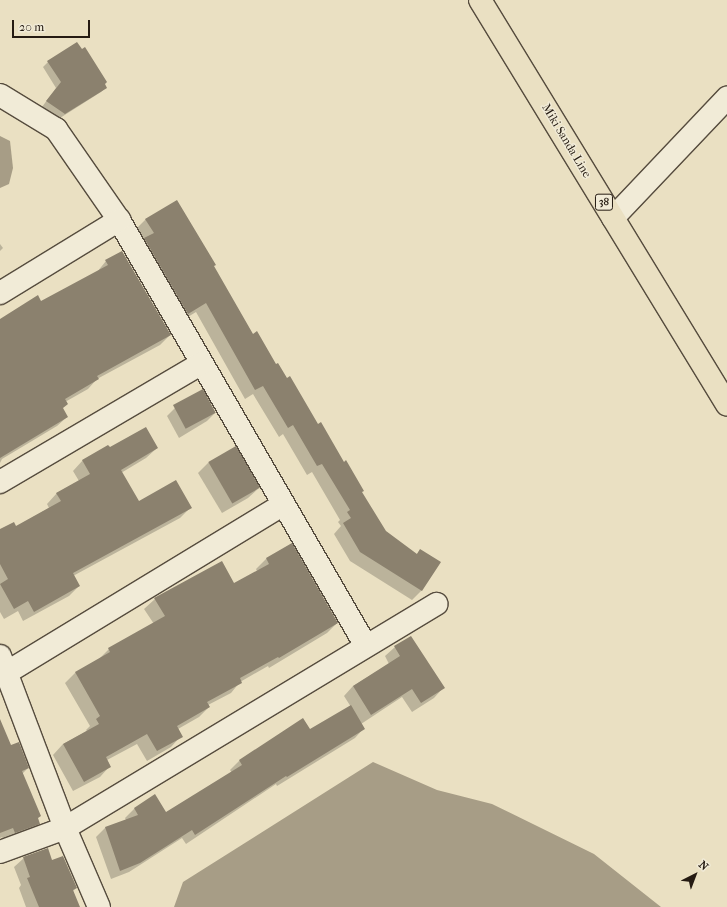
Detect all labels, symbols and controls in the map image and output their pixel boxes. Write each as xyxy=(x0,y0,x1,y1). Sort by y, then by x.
scale bar xyxy=(14,12,92,38)
text: 20 m xyxy=(19,20,44,34)
street label: Miki Sanda Line xyxy=(538,101,594,181)
road number: 38 xyxy=(594,193,614,211)
north arrow xyxy=(675,855,715,895)
text: N xyxy=(696,858,711,873)

